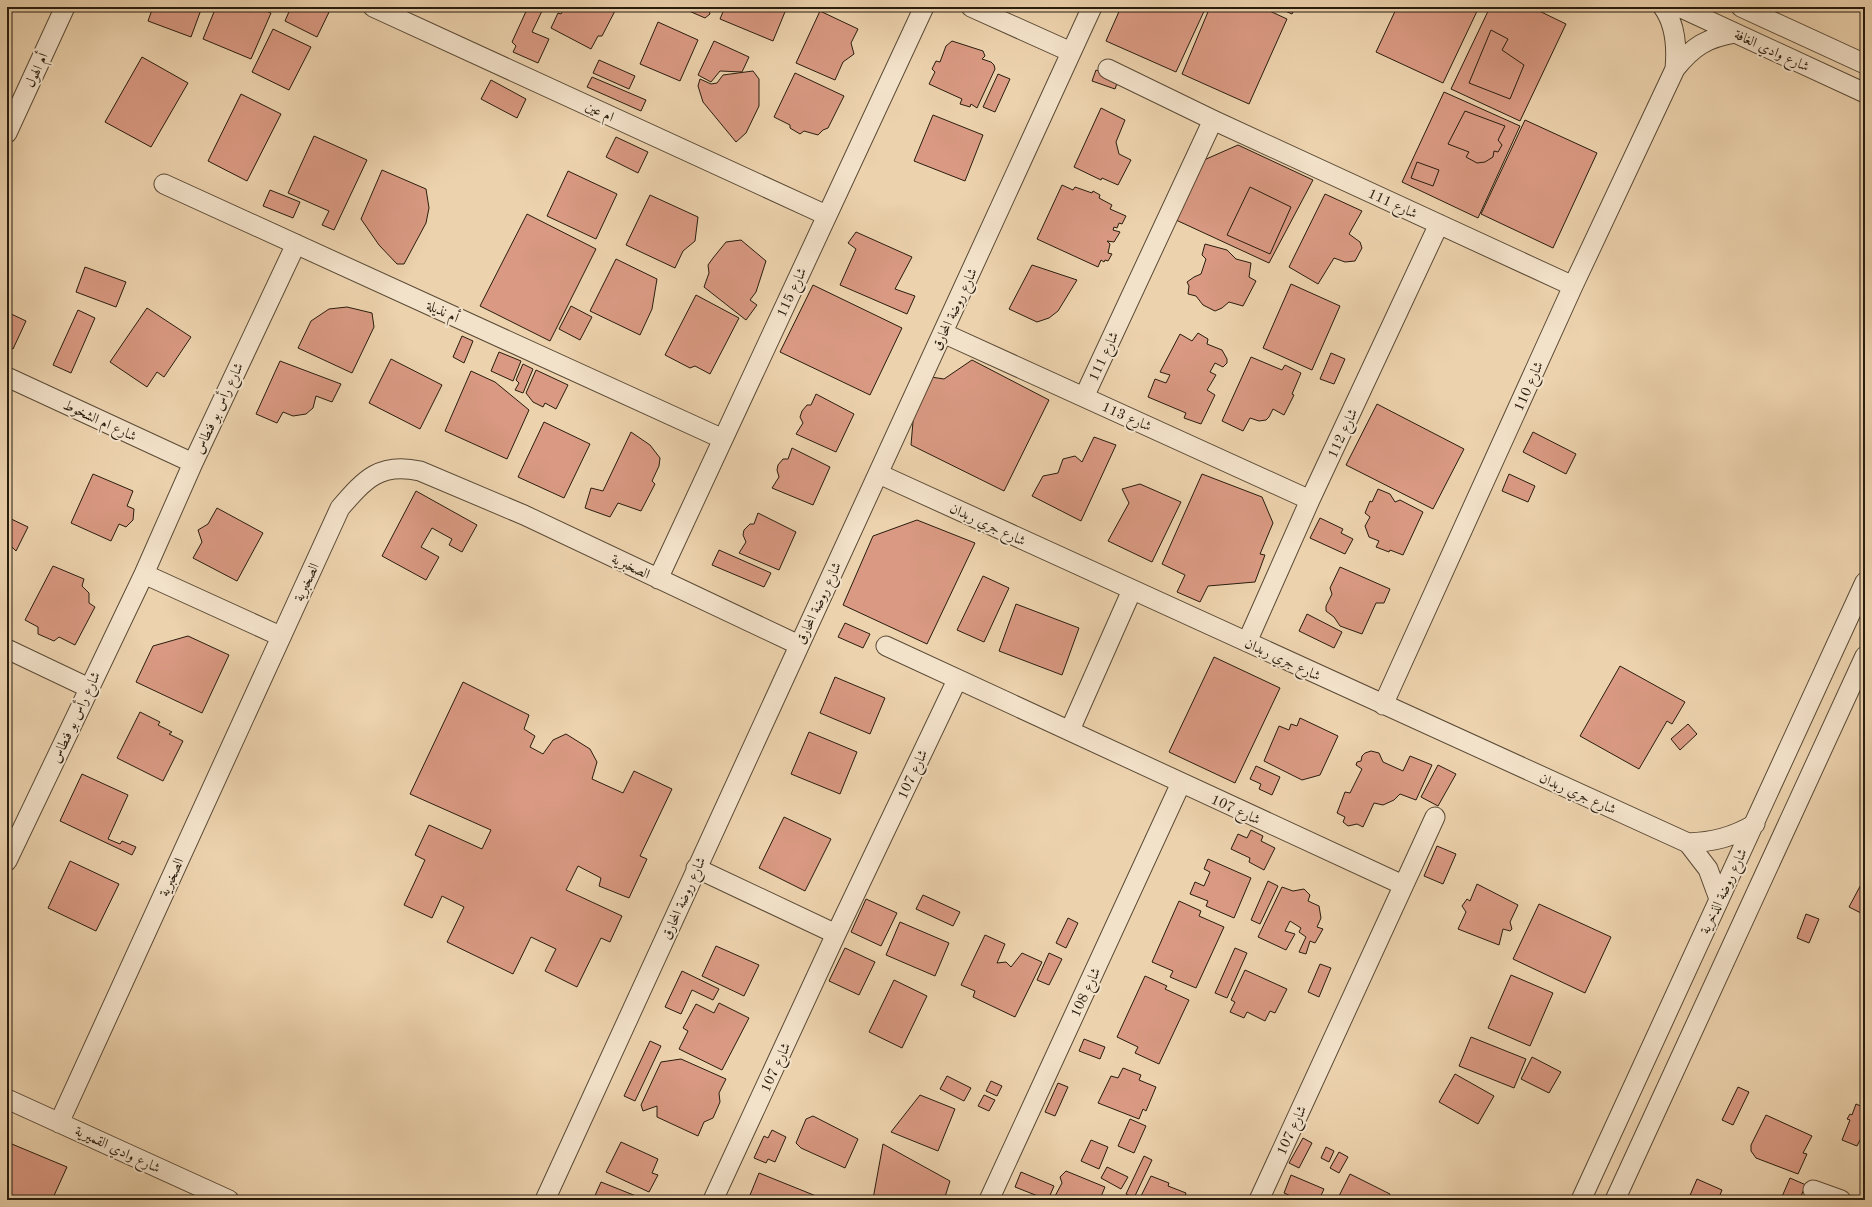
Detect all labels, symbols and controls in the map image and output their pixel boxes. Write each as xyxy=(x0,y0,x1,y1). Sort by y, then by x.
street label: شارع وادي الغافة xyxy=(1730,27,1811,78)
street label: أم الهول xyxy=(19,49,56,92)
street label: ام عين xyxy=(581,99,616,129)
street label: شارع 111 xyxy=(1364,186,1419,225)
street label: شارع 115 xyxy=(774,266,813,321)
street label: شارع روضة المحارق xyxy=(930,266,984,354)
street label: أم نذيلة xyxy=(421,294,463,330)
street label: شارع 111 xyxy=(1086,330,1125,385)
street label: شارع رأس بو فنطاس xyxy=(188,359,250,458)
street label: شارع 110 xyxy=(1512,359,1550,415)
street label: شارع ام الشخوط xyxy=(59,398,139,449)
street label: شارع 113 xyxy=(1098,400,1154,438)
street label: شارع 112 xyxy=(1325,407,1364,462)
street label: شارع جري ربدان xyxy=(946,501,1028,552)
street label: الصخبرية xyxy=(609,552,652,583)
street label: شارع روضة المحارق xyxy=(794,560,848,648)
street label: الصخبرية xyxy=(292,561,323,604)
street label: شارع جري ربدان xyxy=(1241,636,1323,687)
street label: شارع رأس بو فنطاس xyxy=(45,668,107,767)
street label: شارع 107 xyxy=(895,748,934,803)
street label: شارع جري ربدان xyxy=(1536,771,1618,821)
street label: شارع 107 xyxy=(1207,792,1262,831)
street label: شارع روضة الذخرية xyxy=(1698,847,1753,938)
street label: شارع روضة المحارق xyxy=(659,855,712,943)
street label: الصخبرية xyxy=(157,856,187,899)
street label: شارع 108 xyxy=(1068,966,1107,1021)
street label: شارع 107 xyxy=(758,1041,797,1096)
street label: شارع 107 xyxy=(1274,1104,1313,1159)
street label: شارع وادي القميرية xyxy=(71,1124,162,1179)

